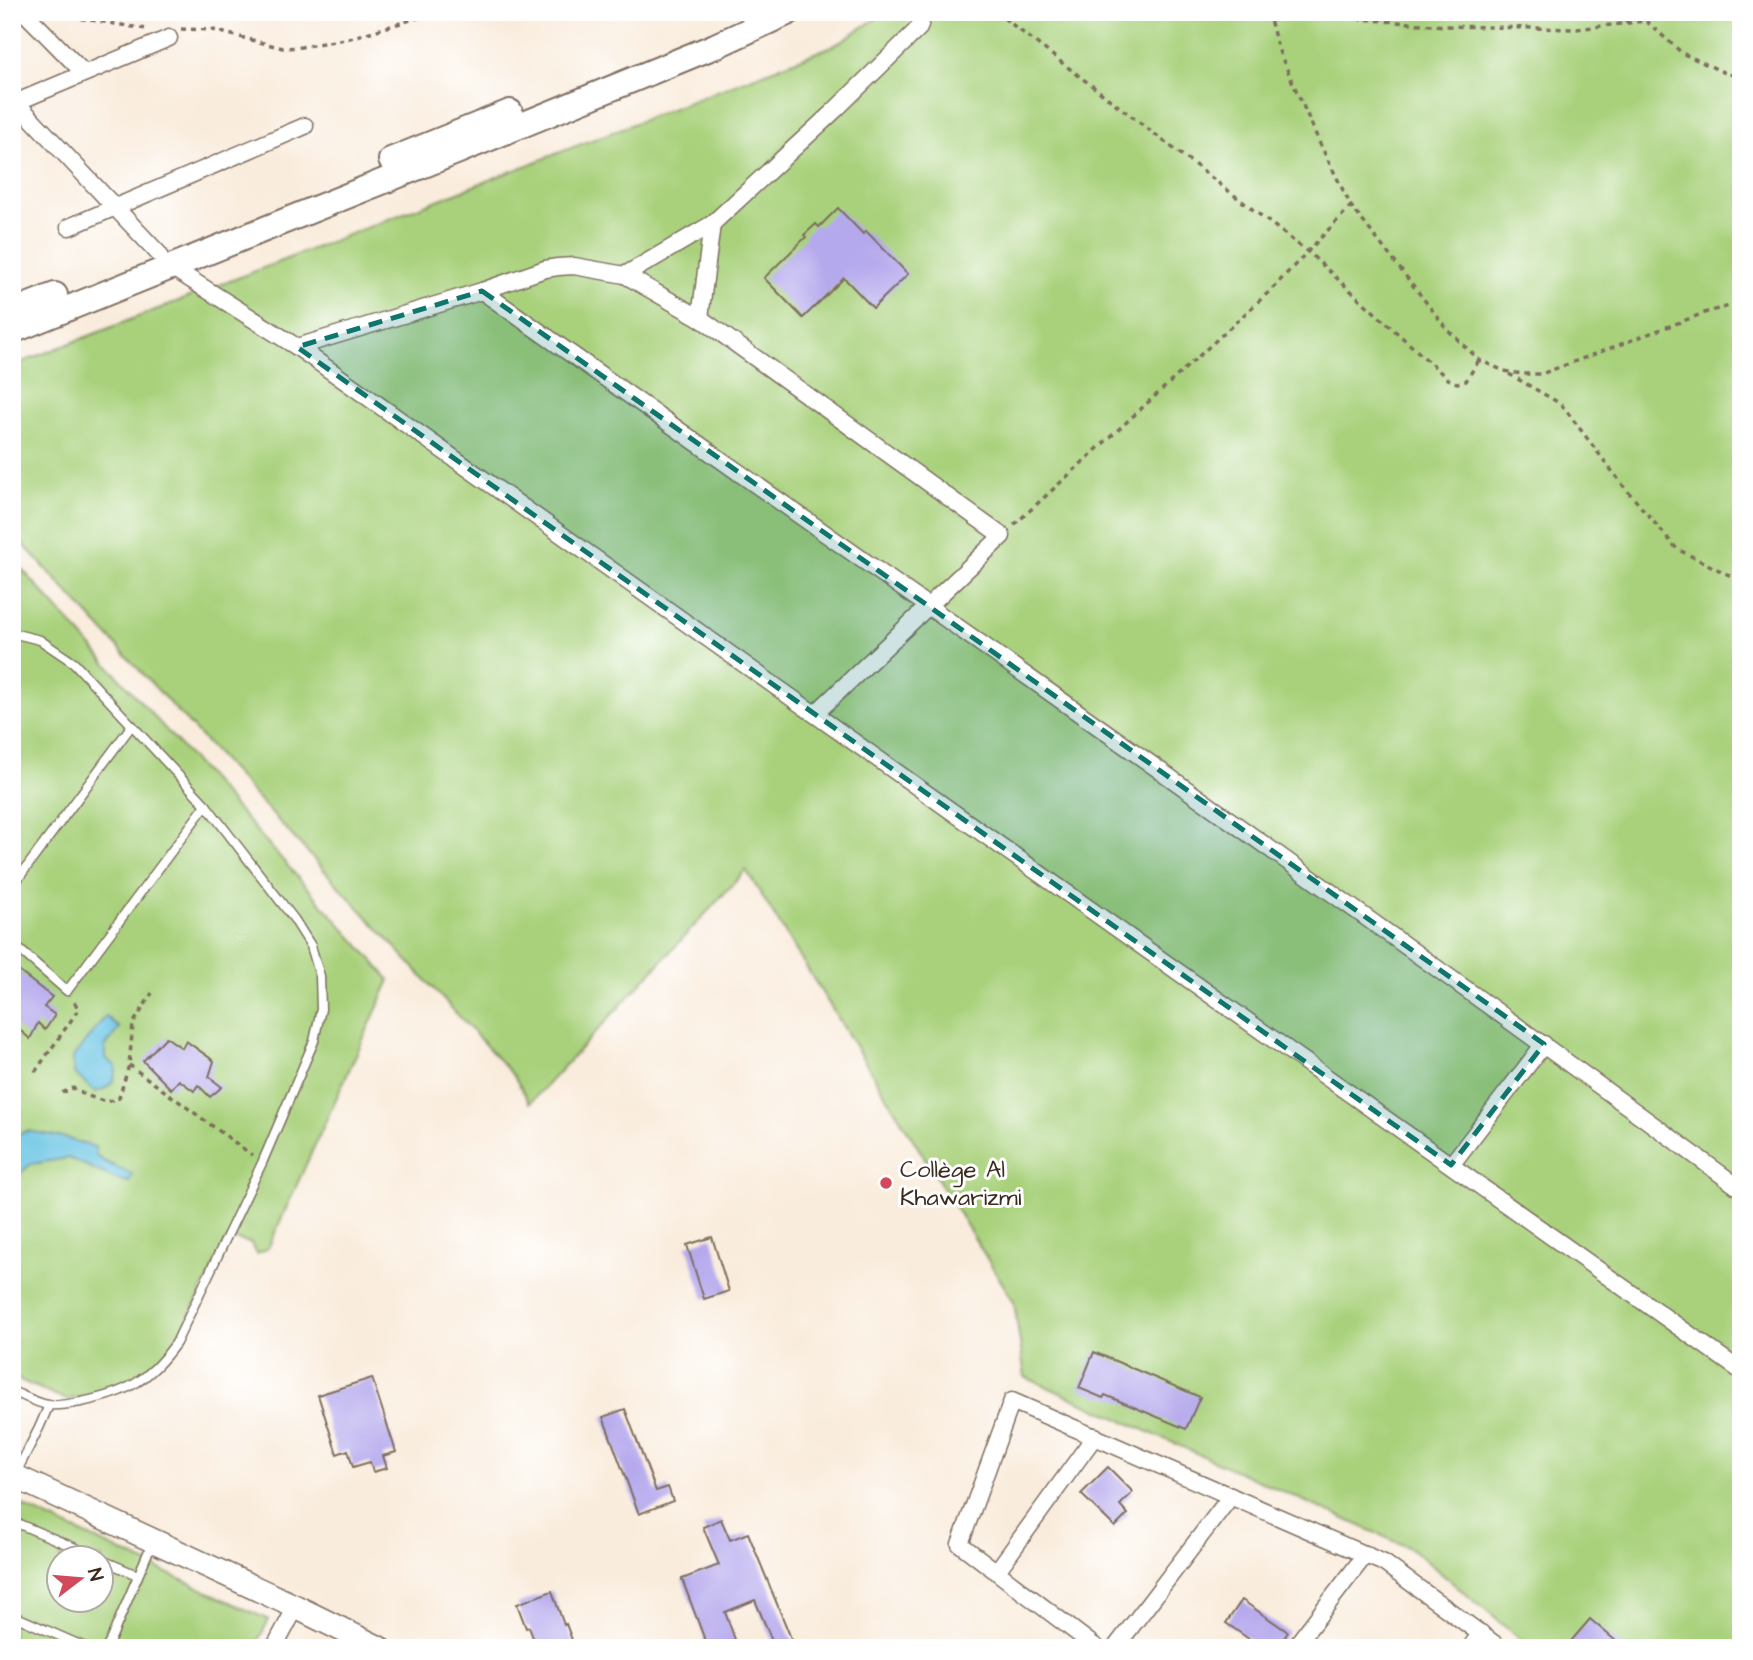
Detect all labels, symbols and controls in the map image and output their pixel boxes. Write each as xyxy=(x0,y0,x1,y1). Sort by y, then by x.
place label: Collège Al Khawarizmi xyxy=(900,1153,1022,1215)
marker: Collège Al Khawarizmi xyxy=(878,1175,894,1191)
north arrow xyxy=(46,1544,116,1614)
text: N xyxy=(80,1565,110,1584)

